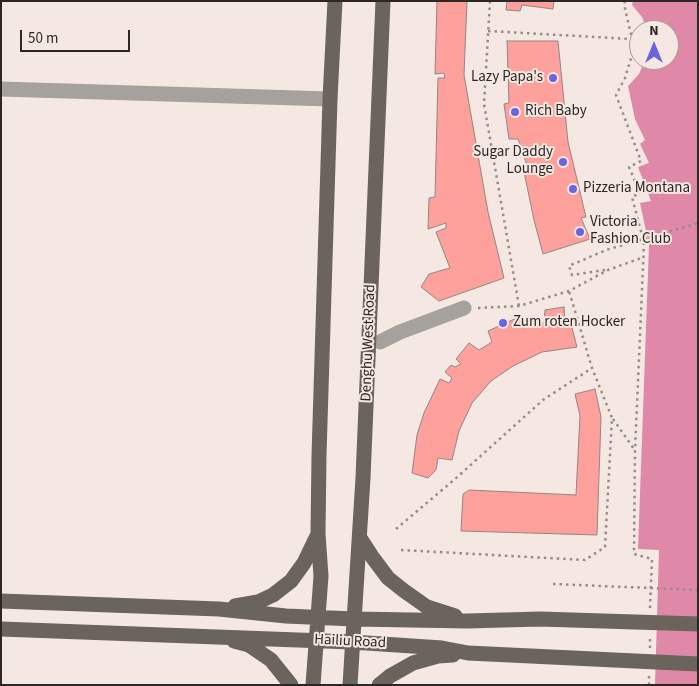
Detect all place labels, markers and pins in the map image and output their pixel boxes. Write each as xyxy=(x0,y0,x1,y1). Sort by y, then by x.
place label: Lazy Papa's xyxy=(471,69,543,87)
marker: Lazy Papa's xyxy=(547,72,559,84)
place label: Rich Baby xyxy=(525,103,587,121)
marker: Rich Baby xyxy=(509,106,521,118)
place label: Sugar Daddy Lounge xyxy=(473,144,553,179)
marker: Sugar Daddy Lounge xyxy=(557,156,569,168)
place label: Pizzeria Montana xyxy=(583,180,690,198)
marker: Pizzeria Montana xyxy=(567,183,579,195)
place label: Victoria Fashion Club xyxy=(590,214,671,249)
marker: Victoria Fashion Club xyxy=(574,226,586,238)
place label: Zum roten Hocker xyxy=(513,314,625,332)
marker: Zum roten Hocker xyxy=(497,317,509,329)

